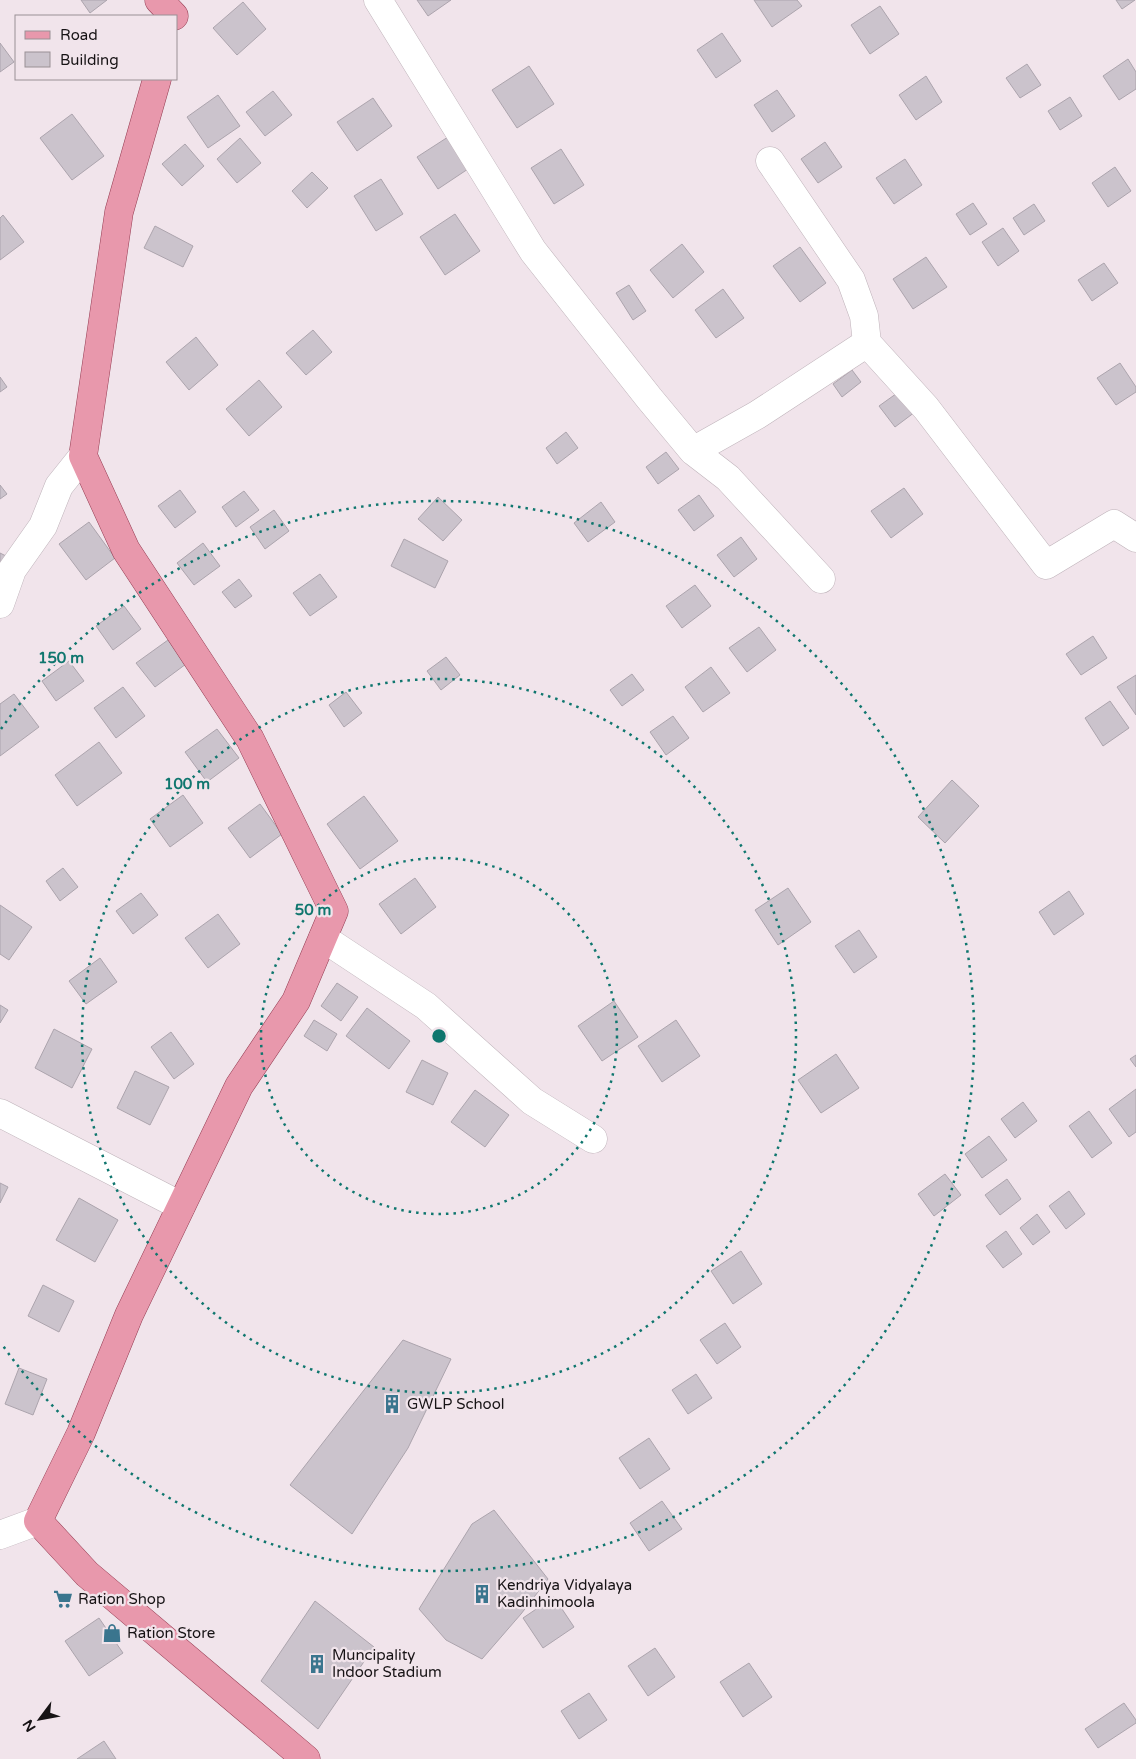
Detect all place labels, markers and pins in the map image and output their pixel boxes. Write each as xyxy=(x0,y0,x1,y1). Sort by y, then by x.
centre of rings xyxy=(430,1027,448,1045)
building icon: GWLP School xyxy=(381,1393,403,1415)
place label: GWLP School xyxy=(407,1395,505,1413)
place label: Kendriya Vidyalaya Kadinhimoola xyxy=(497,1576,632,1611)
building icon: Kendriya Vidyalaya Kadinhimoola xyxy=(471,1583,493,1605)
supermarket icon: Ration Shop xyxy=(52,1588,74,1610)
place label: Ration Shop xyxy=(78,1590,165,1608)
shop icon: Ration Store xyxy=(101,1622,123,1644)
place label: Ration Store xyxy=(127,1624,215,1642)
place label: Muncipality Indoor Stadium xyxy=(332,1646,442,1681)
building icon: Muncipality Indoor Stadium xyxy=(306,1653,328,1675)

